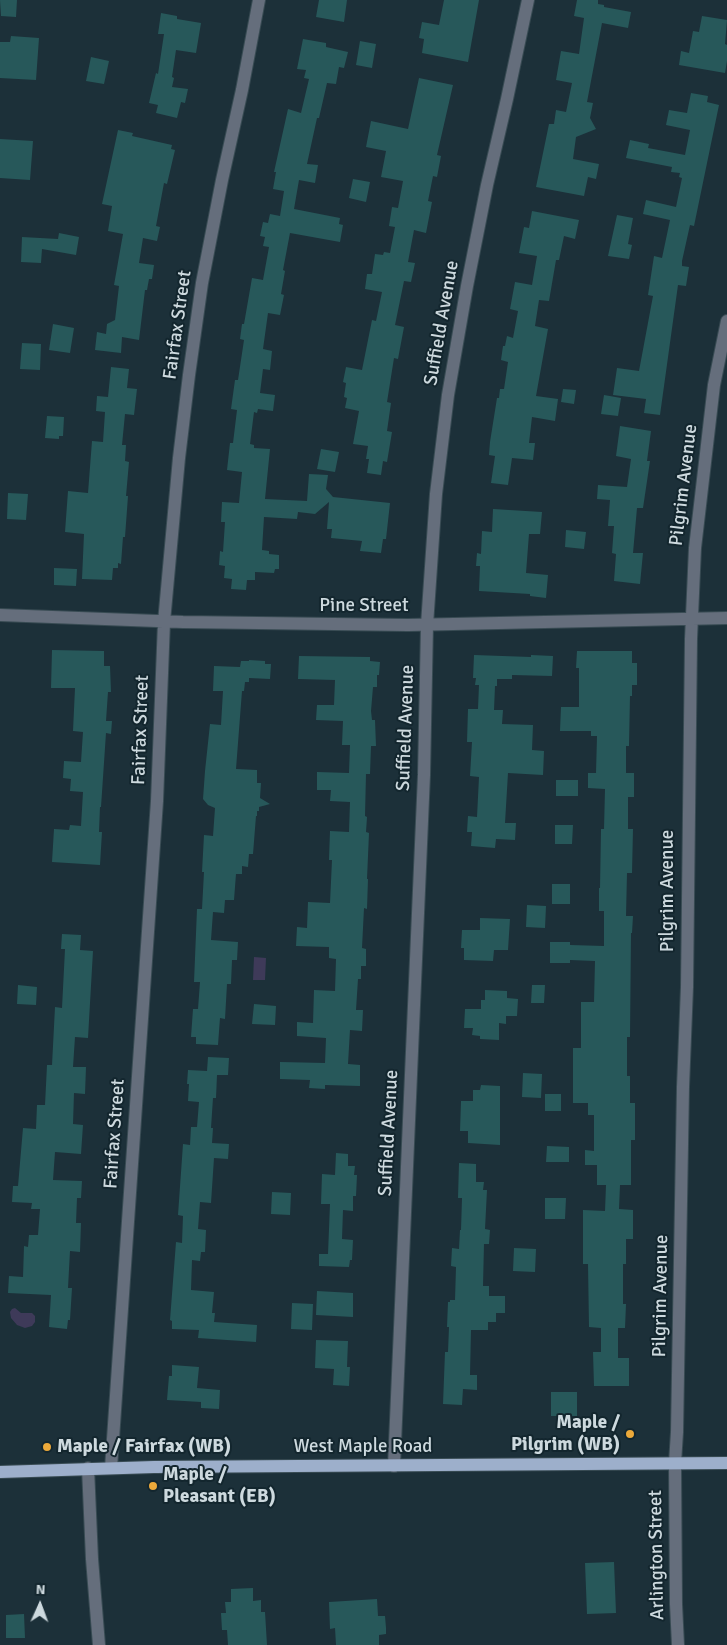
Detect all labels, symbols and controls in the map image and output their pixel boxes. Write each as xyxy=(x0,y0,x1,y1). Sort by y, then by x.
street label: Suffield Avenue xyxy=(420,259,464,387)
street label: Fairfax Street xyxy=(159,269,197,381)
street label: Pilgrim Avenue xyxy=(665,423,703,547)
street label: Pine Street xyxy=(319,595,409,617)
street label: Suffield Avenue xyxy=(392,664,420,792)
street label: Fairfax Street xyxy=(128,675,154,785)
street label: Pilgrim Avenue xyxy=(657,830,679,952)
street label: Suffield Avenue xyxy=(374,1069,404,1197)
street label: Fairfax Street xyxy=(100,1078,130,1190)
street label: Pilgrim Avenue xyxy=(649,1234,673,1358)
place label: Maple / Pilgrim (WB) xyxy=(511,1412,620,1456)
marker: Maple / Pilgrim (WB) xyxy=(624,1428,636,1440)
place label: Maple / Fairfax (WB) xyxy=(57,1436,231,1458)
street label: West Maple Road xyxy=(294,1436,432,1458)
marker: Maple / Fairfax (WB) xyxy=(41,1441,53,1453)
place label: Maple / Pleasant (EB) xyxy=(163,1464,276,1508)
marker: Maple / Pleasant (EB) xyxy=(147,1480,159,1492)
street label: Arlington Street xyxy=(644,1490,670,1620)
north arrow xyxy=(15,1580,65,1630)
text: N xyxy=(35,1581,46,1598)

